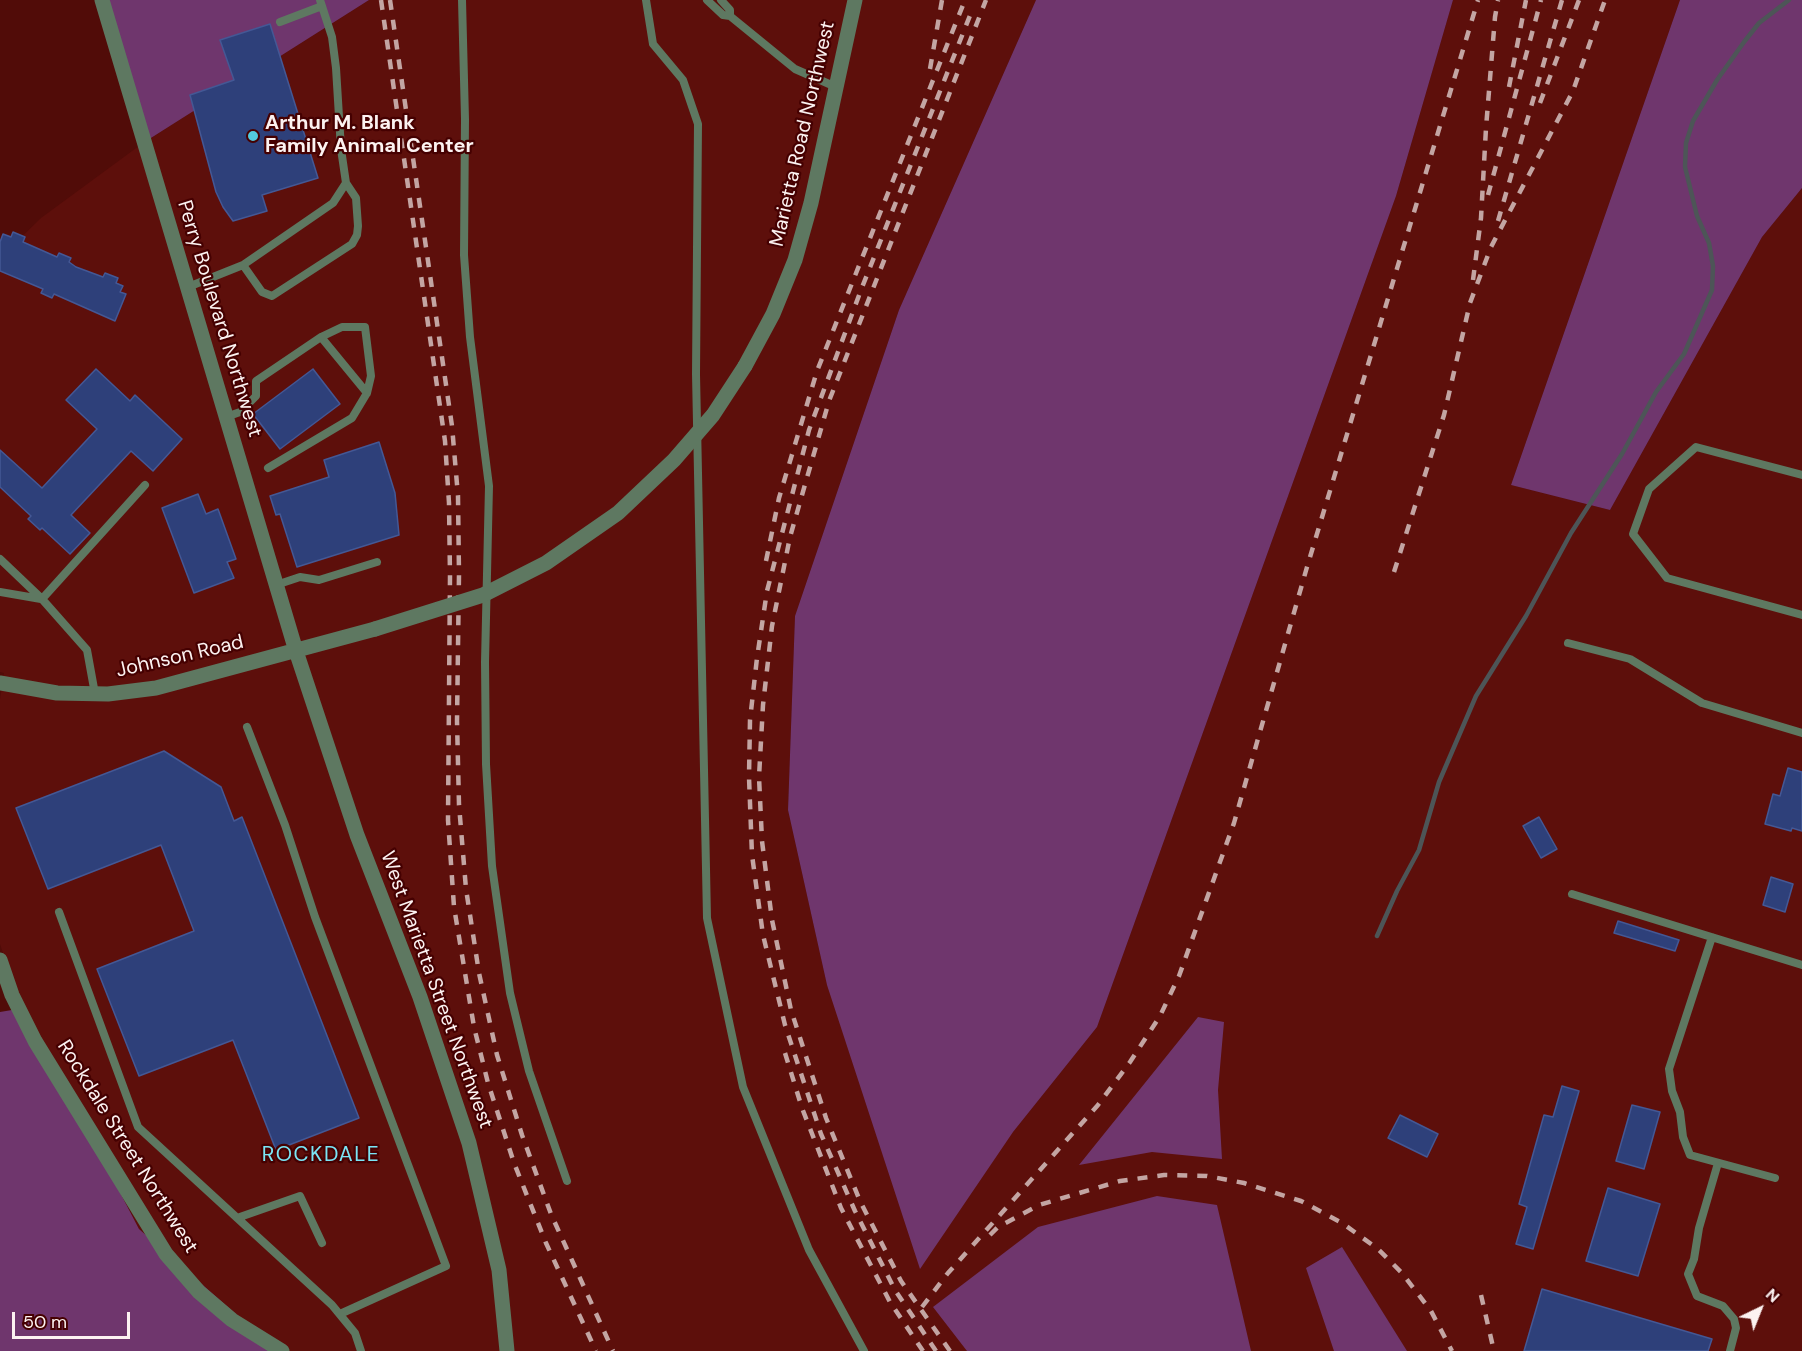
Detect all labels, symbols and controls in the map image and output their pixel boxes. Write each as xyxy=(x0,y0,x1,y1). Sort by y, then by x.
street label: Marietta Road Northwest xyxy=(765,19,841,249)
place label: Arthur M. Blank Family Animal Center xyxy=(265,112,474,159)
marker: Arthur M. Blank Family Animal Center xyxy=(246,129,260,143)
street label: Perry Boulevard Northwest xyxy=(172,198,266,440)
street label: Johnson Road xyxy=(114,631,246,683)
street label: West Marietta Street Northwest xyxy=(375,848,497,1132)
street label: Rockdale Street Northwest xyxy=(51,1036,203,1258)
district label: ROCKDALE xyxy=(262,1142,380,1168)
north arrow xyxy=(1730,1279,1790,1339)
text: N xyxy=(1761,1284,1784,1307)
scale bar xyxy=(15,1300,134,1338)
text: 50 m xyxy=(23,1310,67,1334)

